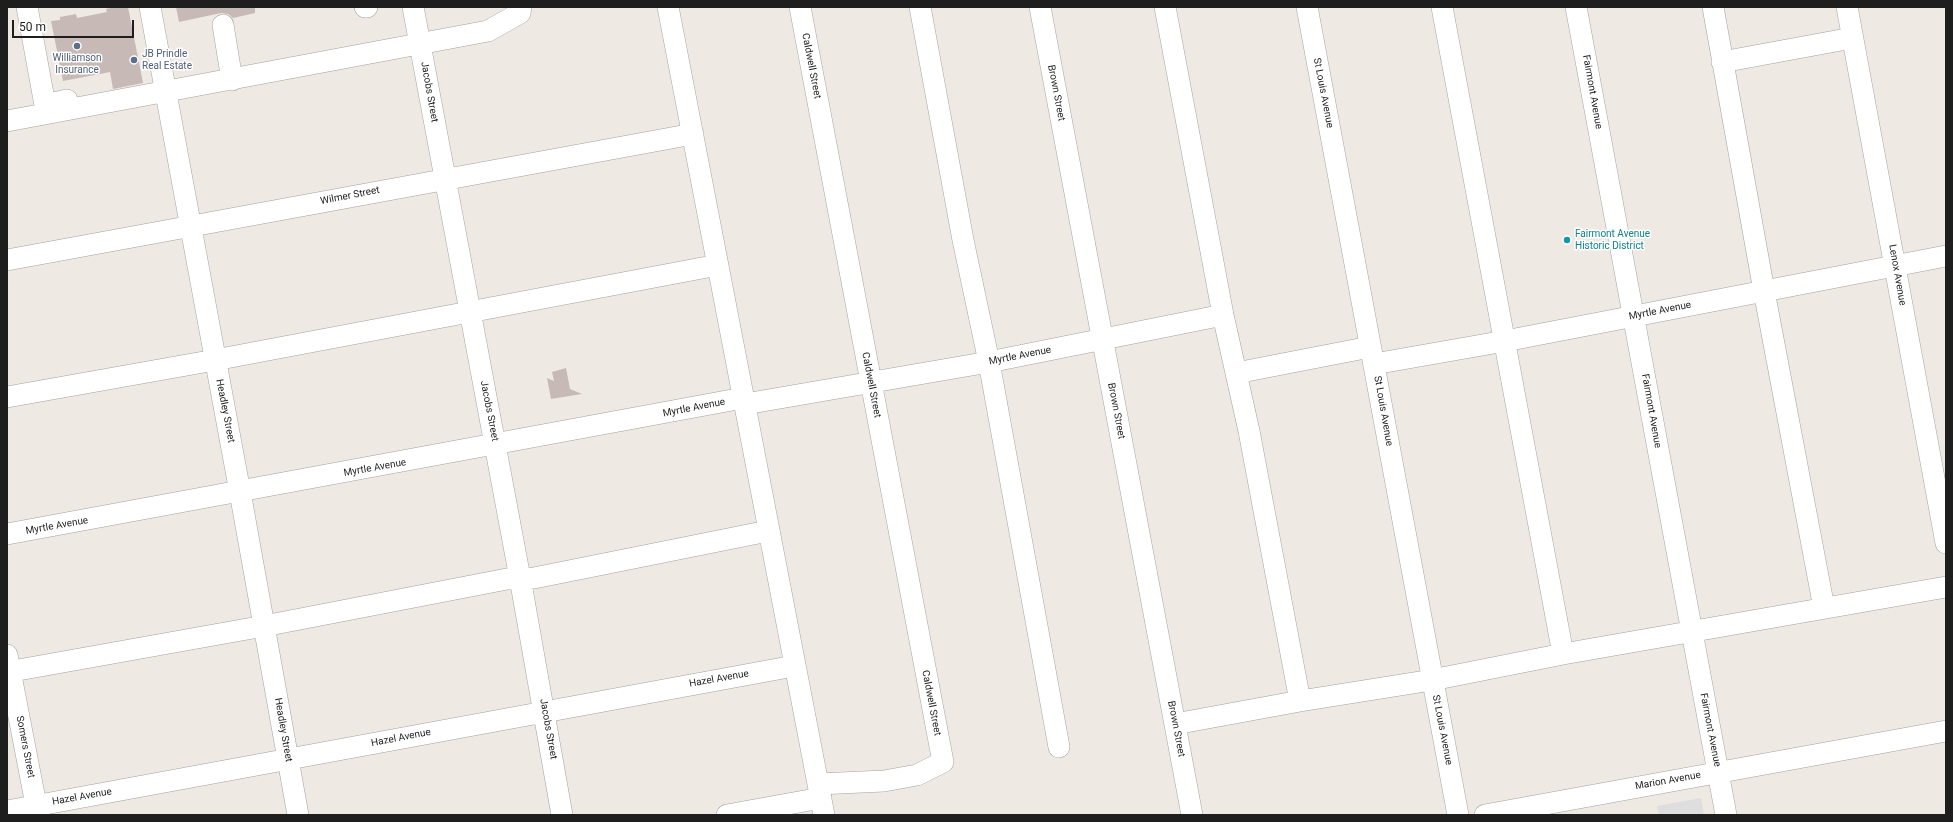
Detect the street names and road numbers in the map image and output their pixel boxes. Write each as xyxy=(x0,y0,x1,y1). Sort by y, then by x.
street label: Caldwell Street xyxy=(799,32,823,100)
street label: Fairmont Avenue xyxy=(1580,54,1604,130)
street label: St Louis Avenue xyxy=(1310,57,1336,129)
street label: Jacobs Street xyxy=(418,61,440,123)
street label: Brown Street xyxy=(1045,64,1067,122)
street label: Wilmer Street xyxy=(319,184,381,208)
street label: Lenox Avenue xyxy=(1886,243,1908,307)
street label: Myrtle Avenue xyxy=(1628,299,1692,323)
street label: Myrtle Avenue xyxy=(988,344,1052,368)
street label: Caldwell Street xyxy=(859,351,883,419)
street label: Fairmont Avenue xyxy=(1639,373,1663,449)
street label: St Louis Avenue xyxy=(1371,375,1395,447)
street label: Headley Street xyxy=(213,378,237,444)
street label: Jacobs Street xyxy=(477,380,501,442)
street label: Brown Street xyxy=(1105,382,1127,440)
street label: Myrtle Avenue xyxy=(662,396,726,420)
street label: Myrtle Avenue xyxy=(343,457,407,479)
street label: Myrtle Avenue xyxy=(25,515,89,537)
street label: Hazel Avenue xyxy=(688,668,750,690)
street label: Caldwell Street xyxy=(919,669,943,737)
street label: Fairmont Avenue xyxy=(1697,692,1723,768)
street label: St Louis Avenue xyxy=(1429,694,1455,766)
street label: Headley Street xyxy=(271,697,295,763)
street label: Jacobs Street xyxy=(537,698,559,760)
street label: Brown Street xyxy=(1165,700,1187,758)
street label: Somers Street xyxy=(13,715,37,779)
street label: Hazel Avenue xyxy=(370,726,432,750)
street label: Marion Avenue xyxy=(1634,769,1702,793)
street label: Hazel Avenue xyxy=(51,786,113,808)

